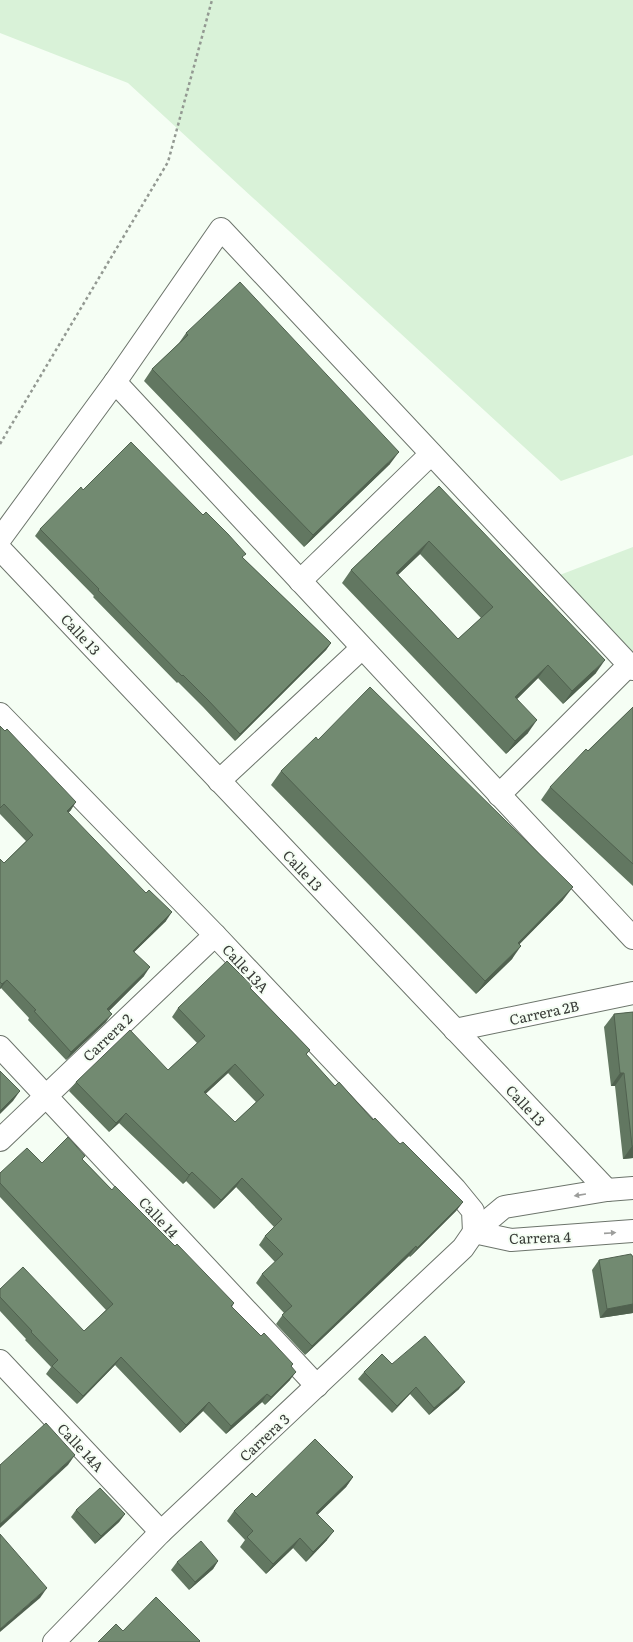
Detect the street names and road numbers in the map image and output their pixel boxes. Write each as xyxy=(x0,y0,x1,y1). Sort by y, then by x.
street label: Calle 13 xyxy=(57,609,105,659)
street label: Calle 13 xyxy=(279,845,327,895)
street label: Calle 13A xyxy=(218,939,274,997)
street label: Carrera 2B xyxy=(507,995,581,1029)
street label: Carrera 2 xyxy=(78,1008,136,1066)
street label: Calle 13 xyxy=(502,1080,550,1130)
street label: Calle 14 xyxy=(135,1192,183,1242)
street label: Carrera 4 xyxy=(509,1226,572,1248)
street label: Carrera 3 xyxy=(235,1409,293,1465)
street label: Calle 14A xyxy=(53,1418,109,1476)

